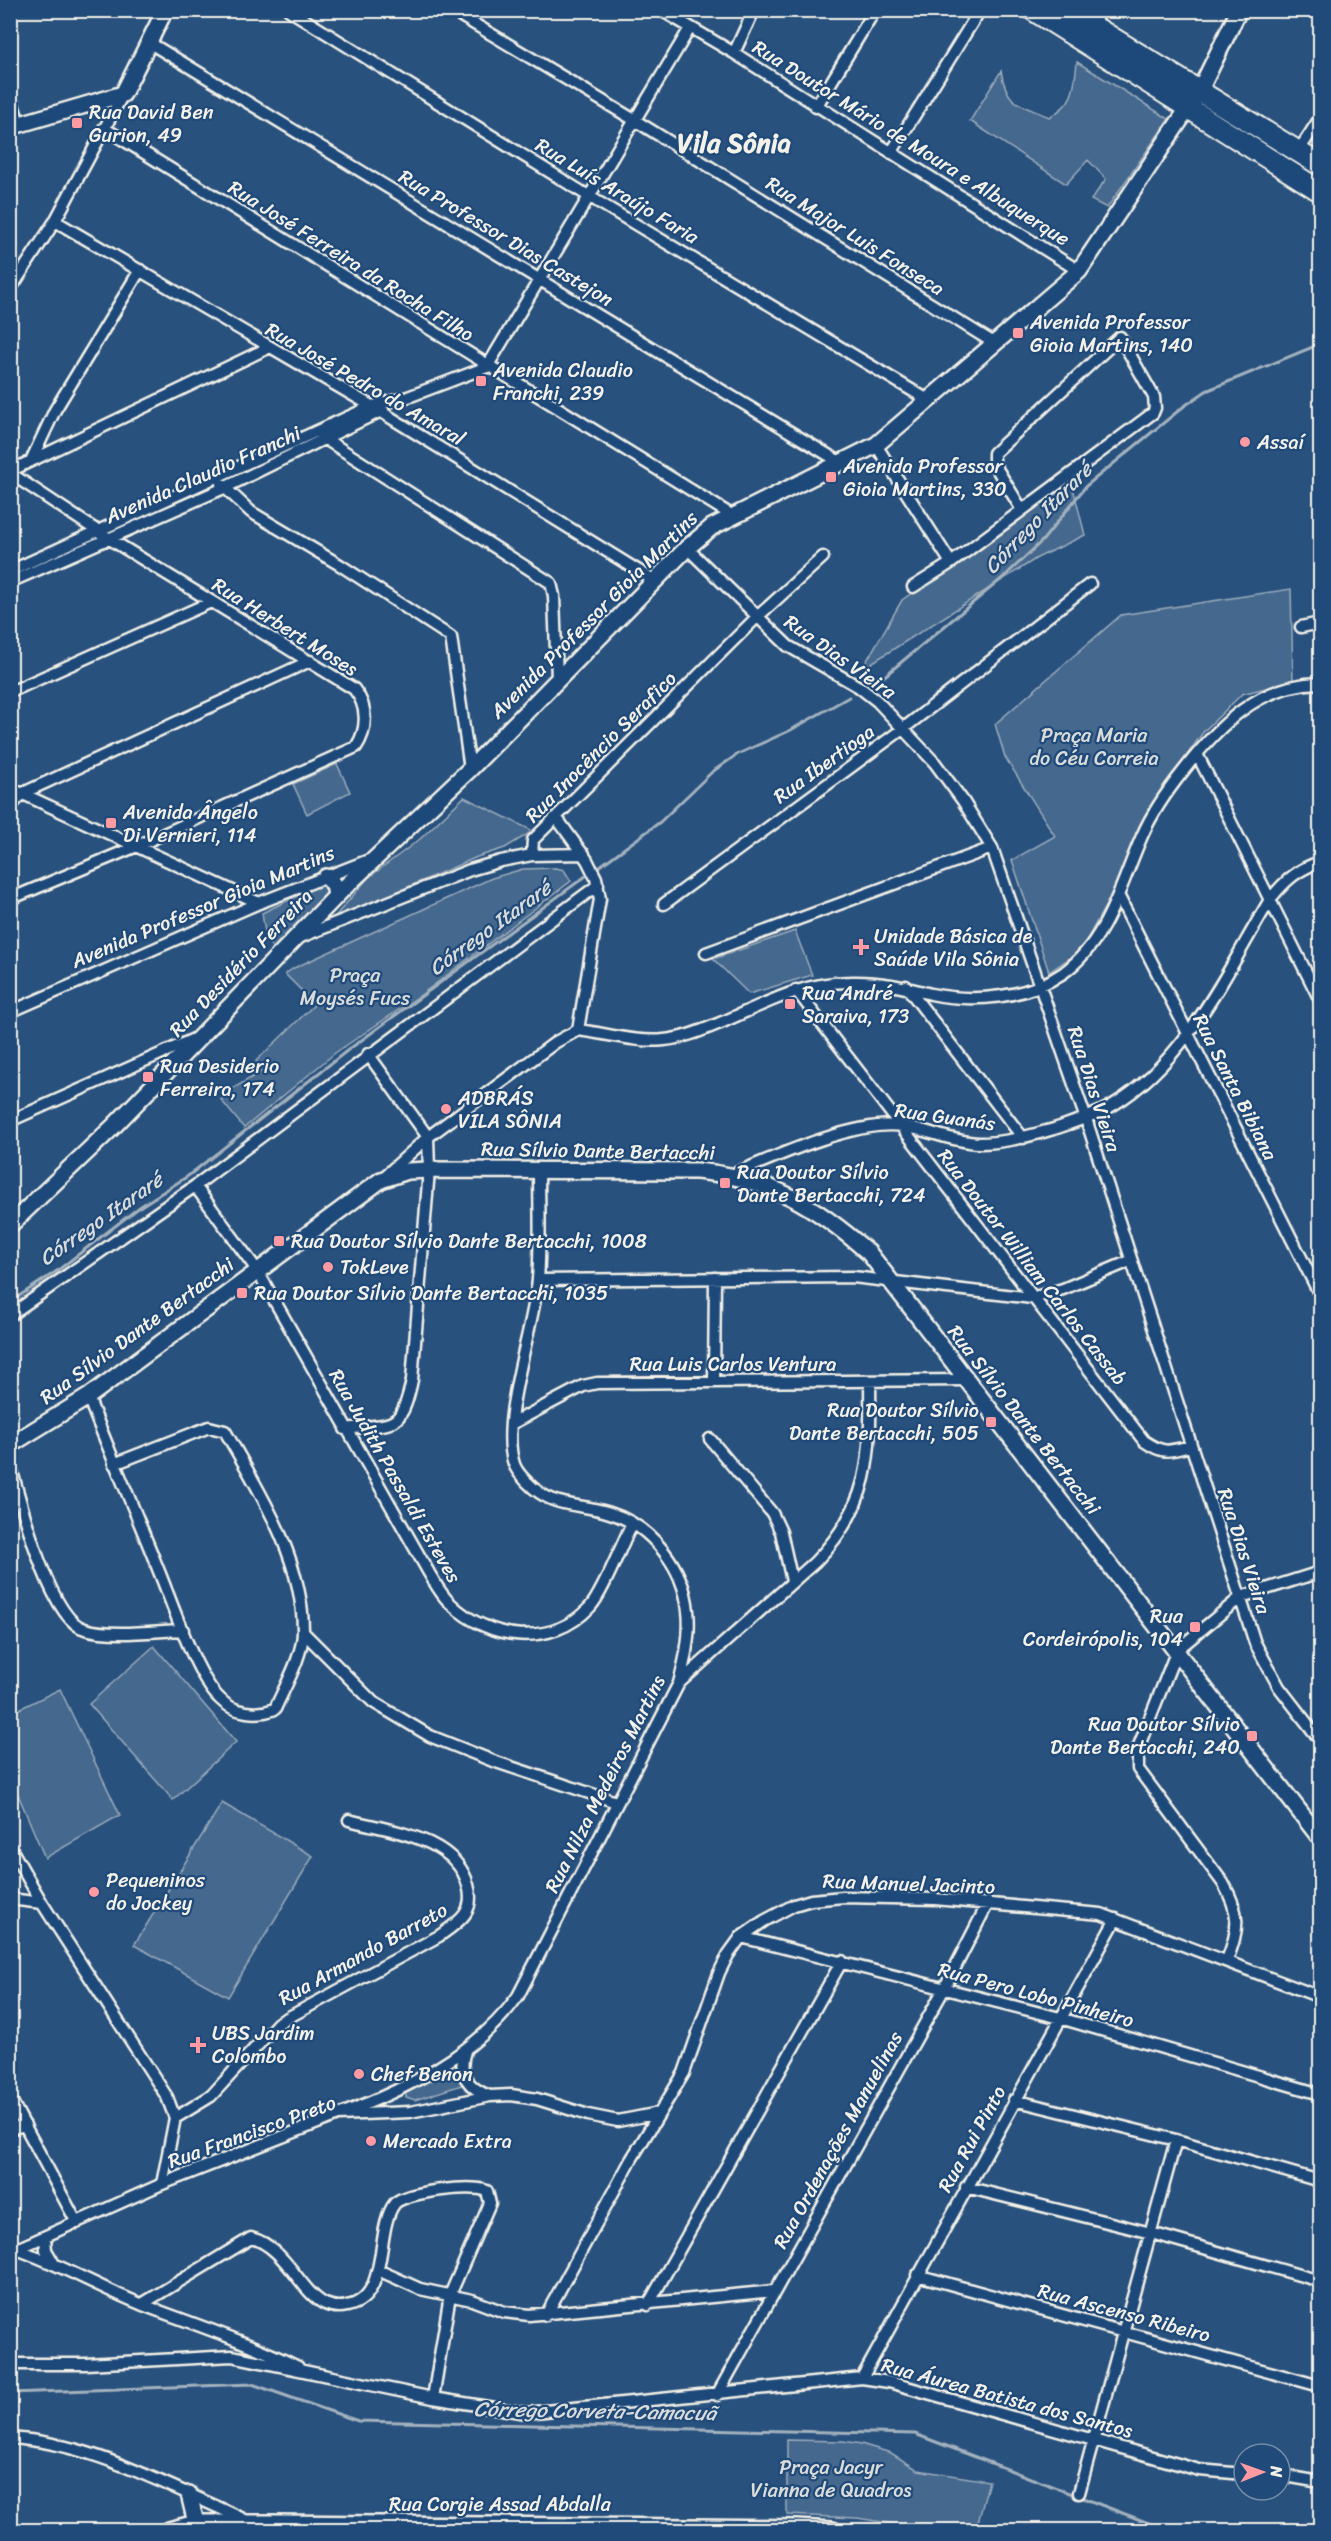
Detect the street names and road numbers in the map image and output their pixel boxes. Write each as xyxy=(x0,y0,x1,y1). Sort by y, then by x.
street label: Rua Doutor Mário de Moura e Albuquerque xyxy=(745,30,1077,256)
street label: Rua Luís Araújo Faria xyxy=(528,128,707,254)
street label: Rua Professor Dias Castejon xyxy=(392,160,620,316)
street label: Rua Major Luis Fonseca xyxy=(759,167,951,305)
street label: Rua José Ferreira da Rocha Filho xyxy=(221,171,481,351)
street label: Rua José Pedro do Amaral xyxy=(258,312,473,456)
street label: Avenida Claudio Franchi xyxy=(99,416,307,534)
street label: Avenida Professor Gioia Martins xyxy=(481,502,707,728)
street label: Rua Herbert Moses xyxy=(205,568,366,686)
street label: Rua Dias Vieira xyxy=(776,605,904,709)
street label: Rua Inocêncio Serafico xyxy=(516,662,686,832)
street label: Rua Ibertioga xyxy=(766,715,882,813)
street label: Avenida Professor Gioia Martins xyxy=(65,835,341,979)
street label: Rua Desidério Ferreira xyxy=(160,880,322,1046)
street label: Rua Santa Bibiana xyxy=(1183,1007,1288,1167)
street label: Rua Dias Vieira xyxy=(1057,1021,1131,1158)
street label: Rua Guanás xyxy=(892,1093,998,1141)
street label: Rua Sílvio Dante Bertacchi xyxy=(481,1131,716,1171)
street label: Rua Doutor William Carlos Cassab xyxy=(928,1141,1136,1393)
street label: Rua Sílvio Dante Bertacchi xyxy=(32,1248,242,1414)
street label: Rua Sílvio Dante Bertacchi xyxy=(938,1317,1110,1523)
street label: Rua Luis Carlos Ventura xyxy=(630,1347,836,1382)
street label: Rua Judith Passaldi Esteves xyxy=(319,1362,471,1591)
street label: Rua Dias Vieira xyxy=(1207,1483,1281,1620)
street label: Rua Nilza Medeiros Martins xyxy=(535,1668,676,1899)
street label: Rua Manuel Jacinto xyxy=(822,1864,996,1904)
street label: Rua Armando Barreto xyxy=(272,1893,454,2015)
street label: Rua Pero Lobo Pinheiro xyxy=(934,1952,1138,2038)
street label: Rua Ordenações Manuelinas xyxy=(763,2024,913,2255)
street label: Rua Rui Pinto xyxy=(928,2079,1016,2199)
street label: Rua Francisco Preto xyxy=(163,2085,341,2179)
street label: Rua Ascenso Ribeiro xyxy=(1034,2273,1214,2353)
street label: Rua Áurea Batista dos Santos xyxy=(877,2348,1137,2449)
street label: Rua Corgie Assad Abdalla xyxy=(389,2487,612,2522)

